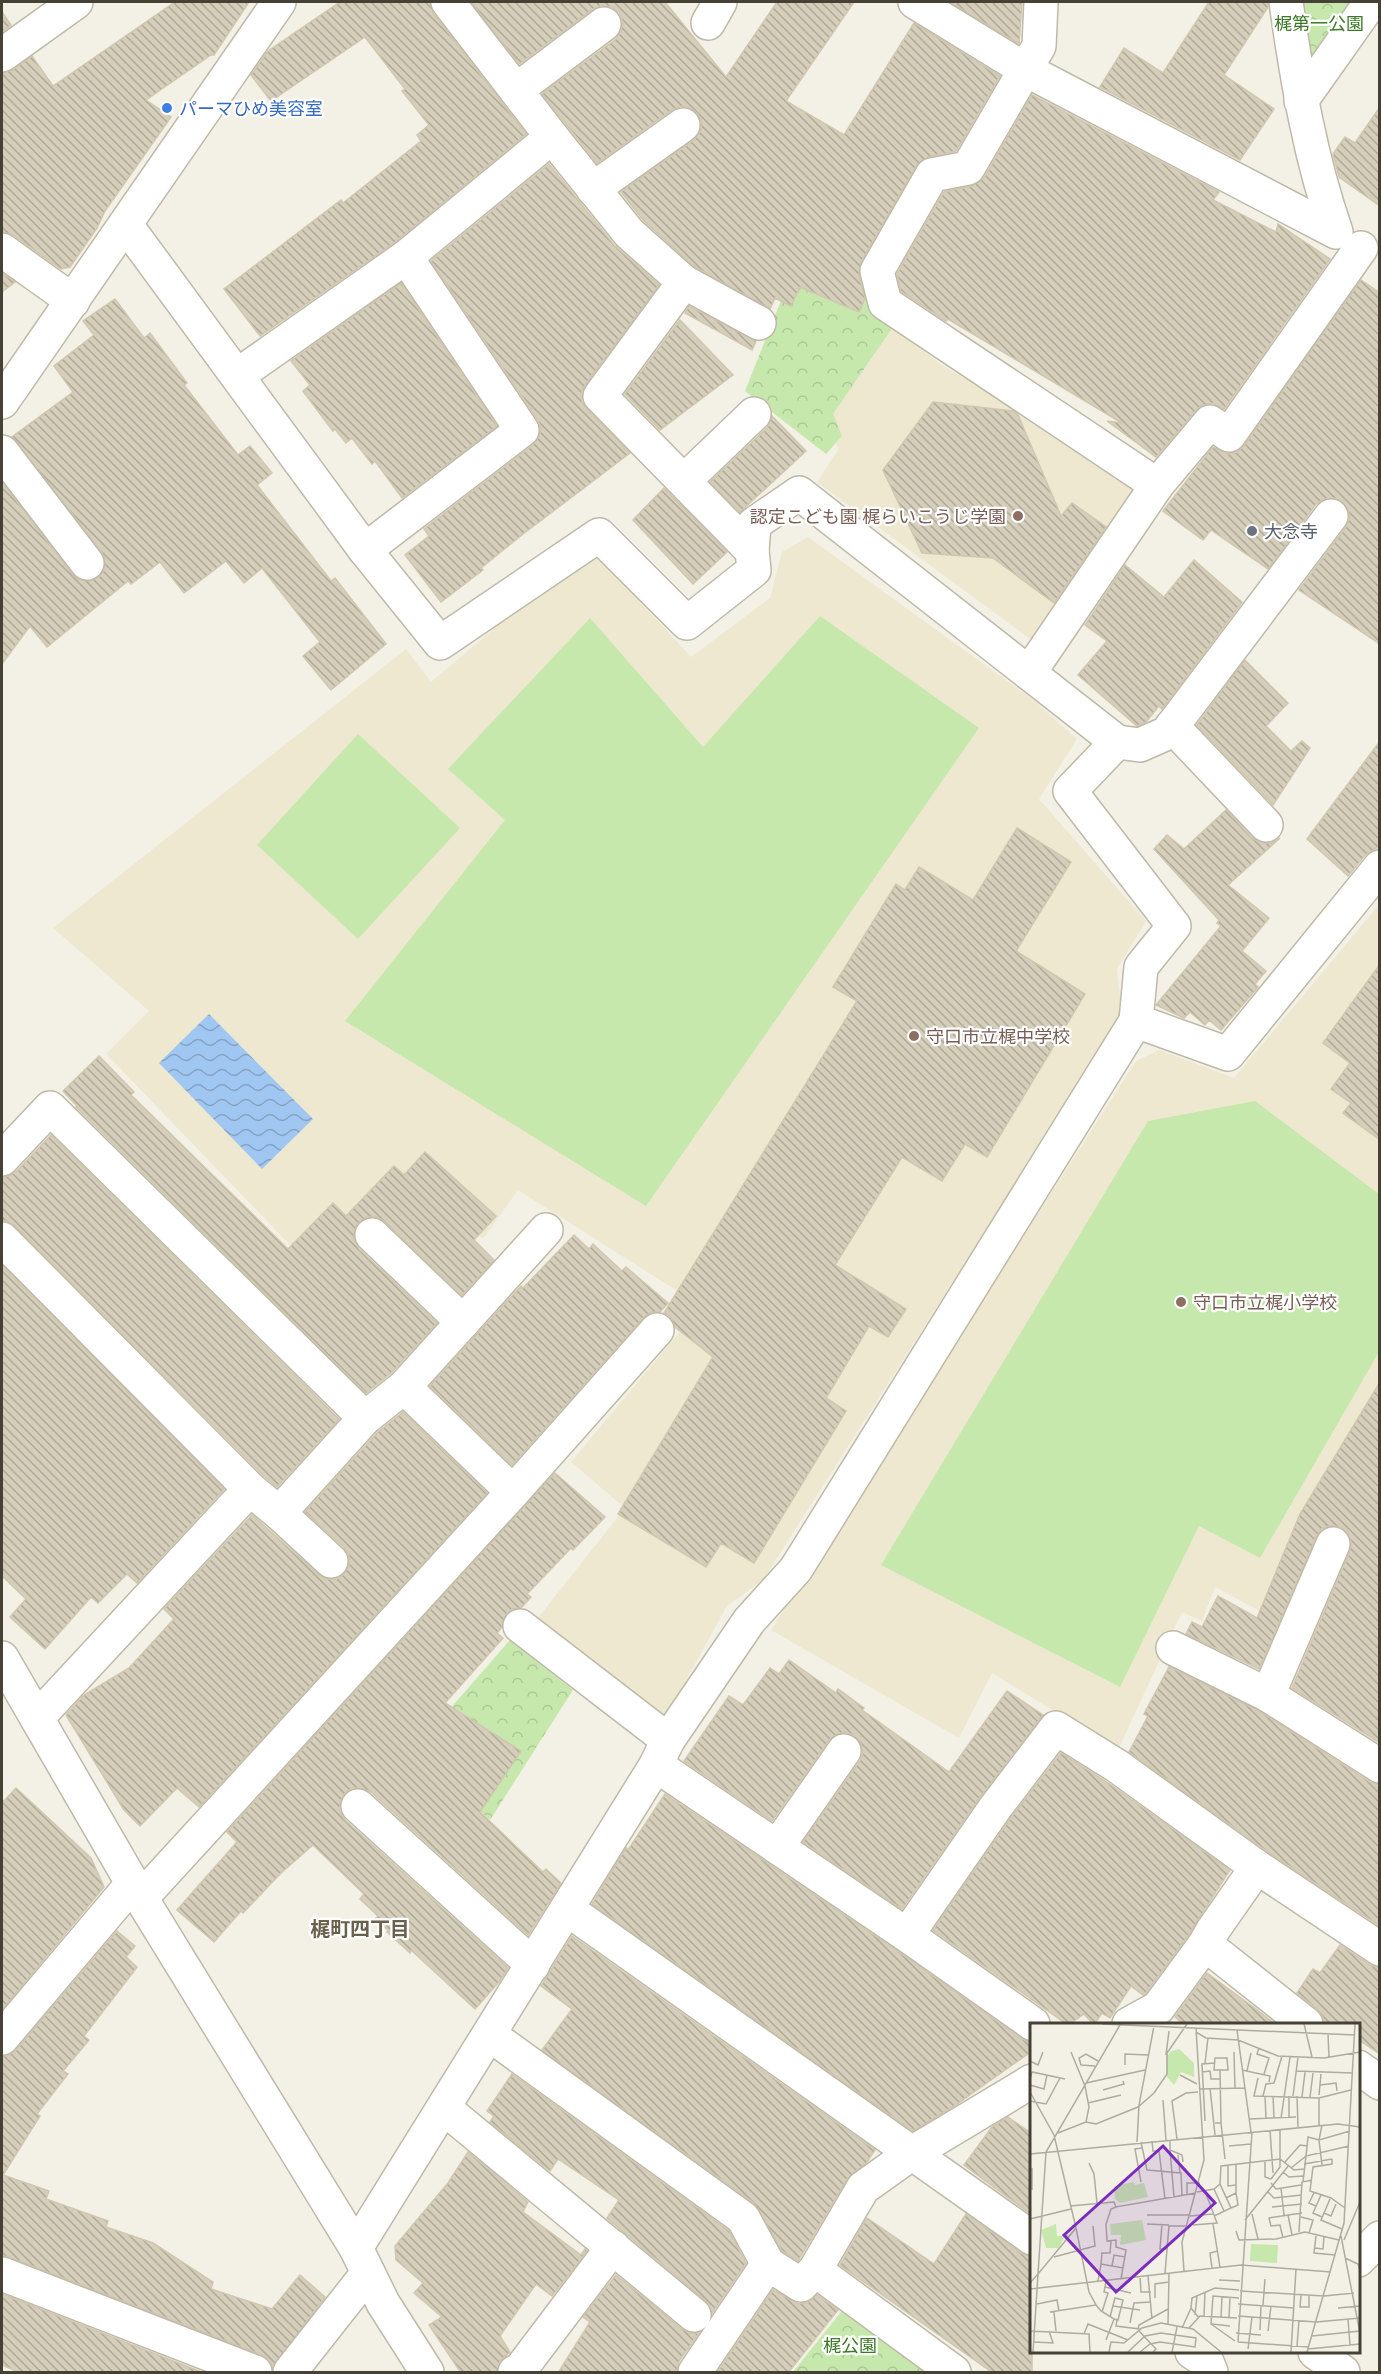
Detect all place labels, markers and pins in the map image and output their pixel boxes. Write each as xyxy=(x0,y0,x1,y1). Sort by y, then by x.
place label: パーマひめ美容室 xyxy=(179,97,323,120)
marker: パーマひめ美容室 xyxy=(160,101,174,115)
place label: 認定こども園 梶らいこうじ学園 xyxy=(750,505,1006,528)
marker: 認定こども園 梶らいこうじ学園 xyxy=(1011,509,1025,523)
place label: 大念寺 xyxy=(1264,520,1318,543)
marker: 大念寺 xyxy=(1245,524,1259,538)
place label: 守口市立梶中学校 xyxy=(926,1025,1070,1048)
marker: 守口市立梶中学校 xyxy=(907,1029,921,1043)
place label: 守口市立梶小学校 xyxy=(1193,1291,1337,1314)
marker: 守口市立梶小学校 xyxy=(1174,1295,1188,1309)

